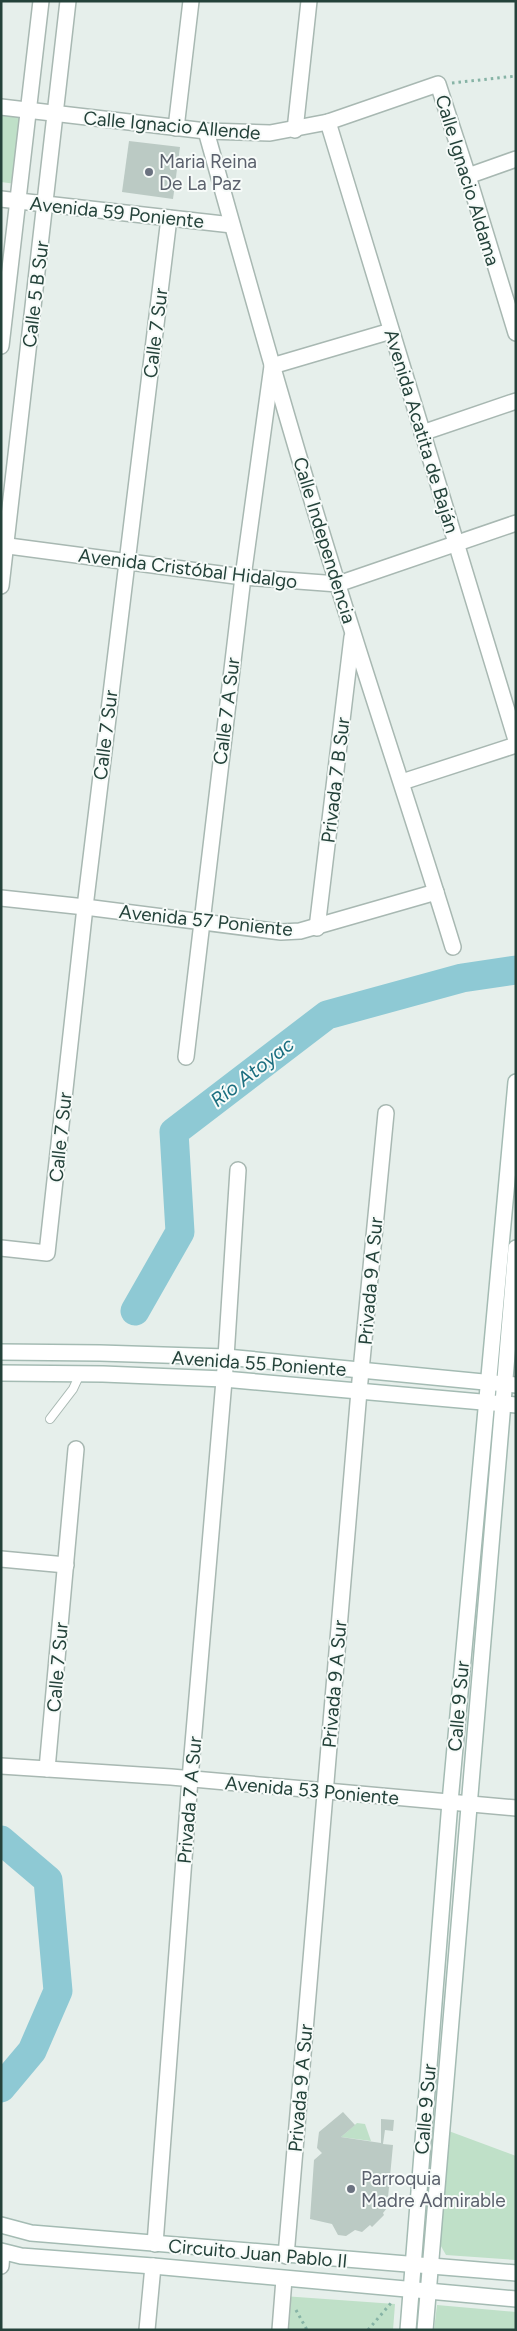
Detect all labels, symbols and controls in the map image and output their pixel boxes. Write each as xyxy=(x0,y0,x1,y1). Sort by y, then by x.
street label: Calle Ignacio Aldama xyxy=(431,92,504,268)
street label: Calle Ignacio Allende xyxy=(83,106,261,145)
place label: Maria Reina De La Paz xyxy=(159,150,257,195)
marker: Maria Reina De La Paz xyxy=(143,166,155,178)
street label: Avenida 59 Poniente xyxy=(29,192,205,233)
street label: Calle 5 B Sur xyxy=(18,239,54,349)
street label: Calle 7 Sur xyxy=(139,286,172,379)
street label: Avenida Acatita de Baján xyxy=(380,326,463,536)
street label: Calle Independencia xyxy=(288,454,361,626)
street label: Avenida Cristóbal Hidalgo xyxy=(77,544,299,593)
street label: Calle 7 A Sur xyxy=(209,656,245,766)
street label: Calle 7 Sur xyxy=(89,688,122,781)
street label: Privada 7 B Sur xyxy=(316,715,355,844)
street label: Avenida 57 Poniente xyxy=(118,900,294,941)
water label: Río Atoyac xyxy=(205,1032,299,1112)
street label: Calle 7 Sur xyxy=(44,1090,77,1183)
street label: Privada 9 A Sur xyxy=(353,1216,388,1346)
street label: Avenida 55 Poniente xyxy=(171,1346,347,1381)
street label: Privada 9 A Sur xyxy=(317,1619,352,1749)
street label: Calle 7 Sur xyxy=(42,1620,73,1713)
street label: Calle 9 Sur xyxy=(443,1659,474,1752)
street label: Privada 7 A Sur xyxy=(172,1735,207,1865)
street label: Avenida 53 Poniente xyxy=(224,1771,400,1810)
street label: Privada 9 A Sur xyxy=(283,2023,318,2153)
street label: Calle 9 Sur xyxy=(410,2062,441,2155)
place label: Parroquia Madre Admirable xyxy=(361,2167,506,2212)
marker: Parroquia Madre Admirable xyxy=(345,2183,357,2195)
street label: Circuito Juan Pablo II xyxy=(167,2234,349,2273)

